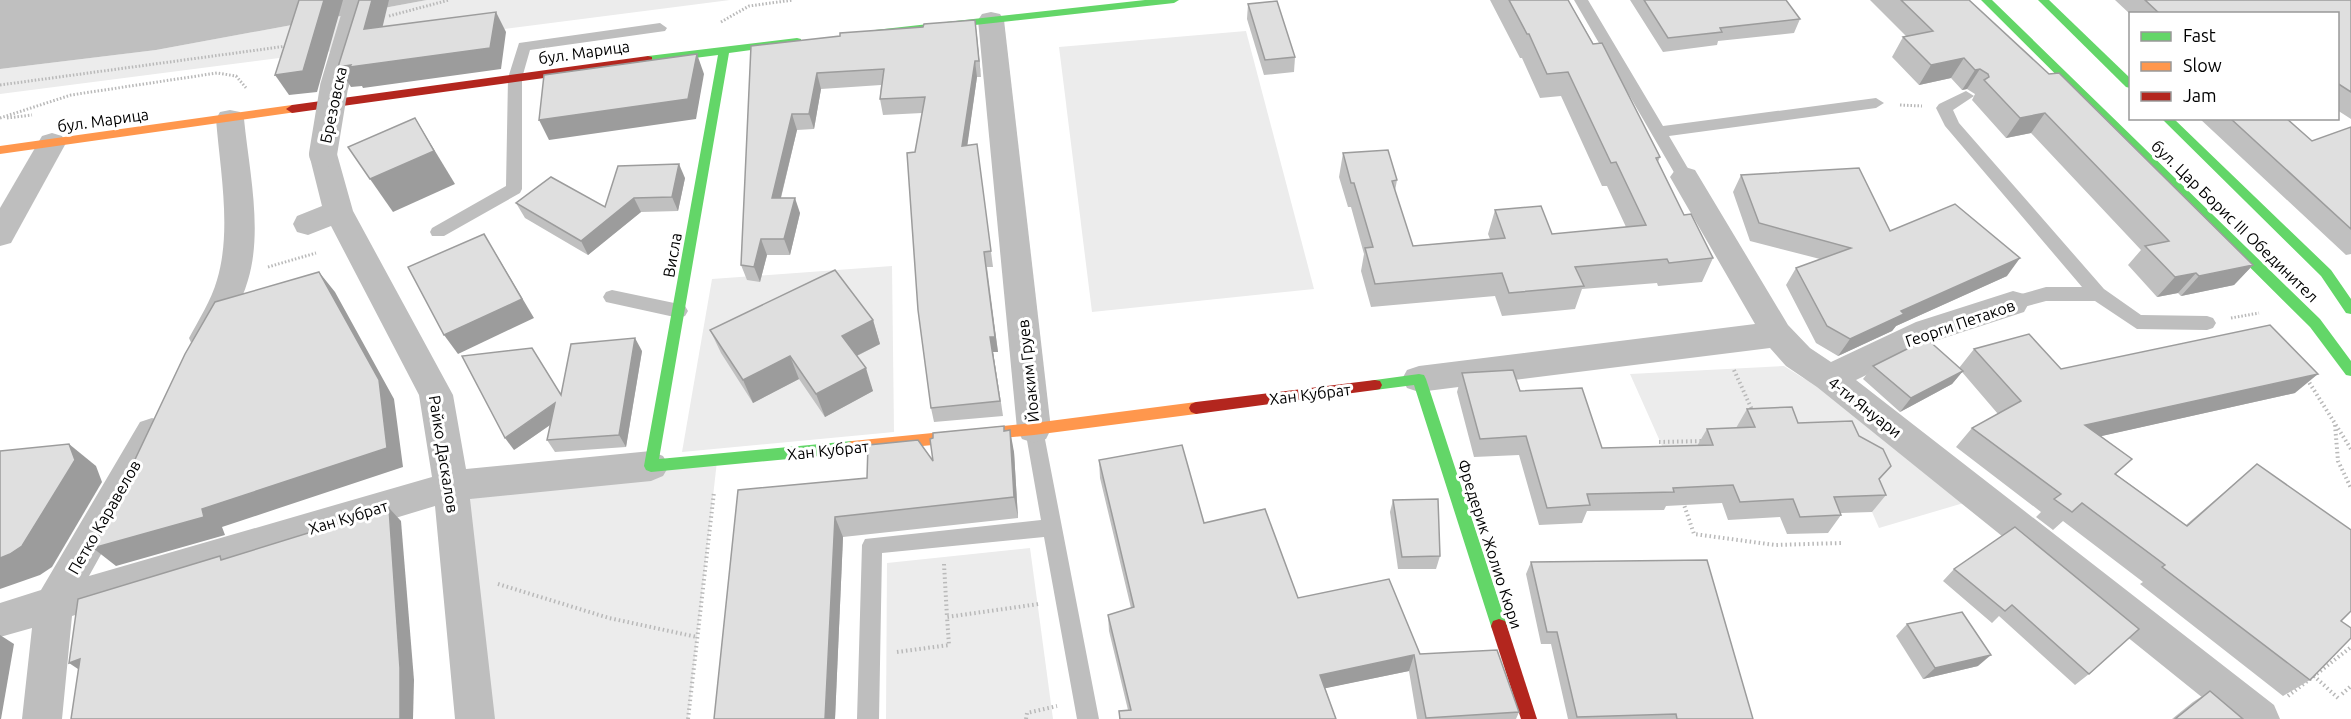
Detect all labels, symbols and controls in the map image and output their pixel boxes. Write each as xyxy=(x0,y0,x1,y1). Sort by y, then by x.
legend xyxy=(2129,12,2339,120)
text: Fast xyxy=(2183,25,2216,45)
street label: бул. Марица xyxy=(537,37,631,67)
text: Slow xyxy=(2183,55,2222,75)
street label: Брезовска xyxy=(316,65,350,145)
text: Jam xyxy=(2183,85,2217,105)
street label: бул. Марица xyxy=(56,105,150,135)
street label: бул. Цар Борис III Обединител xyxy=(2148,136,2322,306)
street label: Висла xyxy=(659,231,685,279)
street label: Георги Петаков xyxy=(1903,296,2017,350)
street label: Йоаким Груев xyxy=(1013,319,1042,423)
street label: 4-ти Януари xyxy=(1825,373,1905,441)
street label: Хан Кубрат xyxy=(1268,380,1352,408)
street label: Райко Даскалов xyxy=(426,394,462,514)
street label: Хан Кубрат xyxy=(786,437,870,463)
street label: Петко Каравелов xyxy=(64,457,144,577)
street label: Фредерик Жолио Кюри xyxy=(1454,457,1526,631)
street label: Хан Кубрат xyxy=(306,496,390,538)

